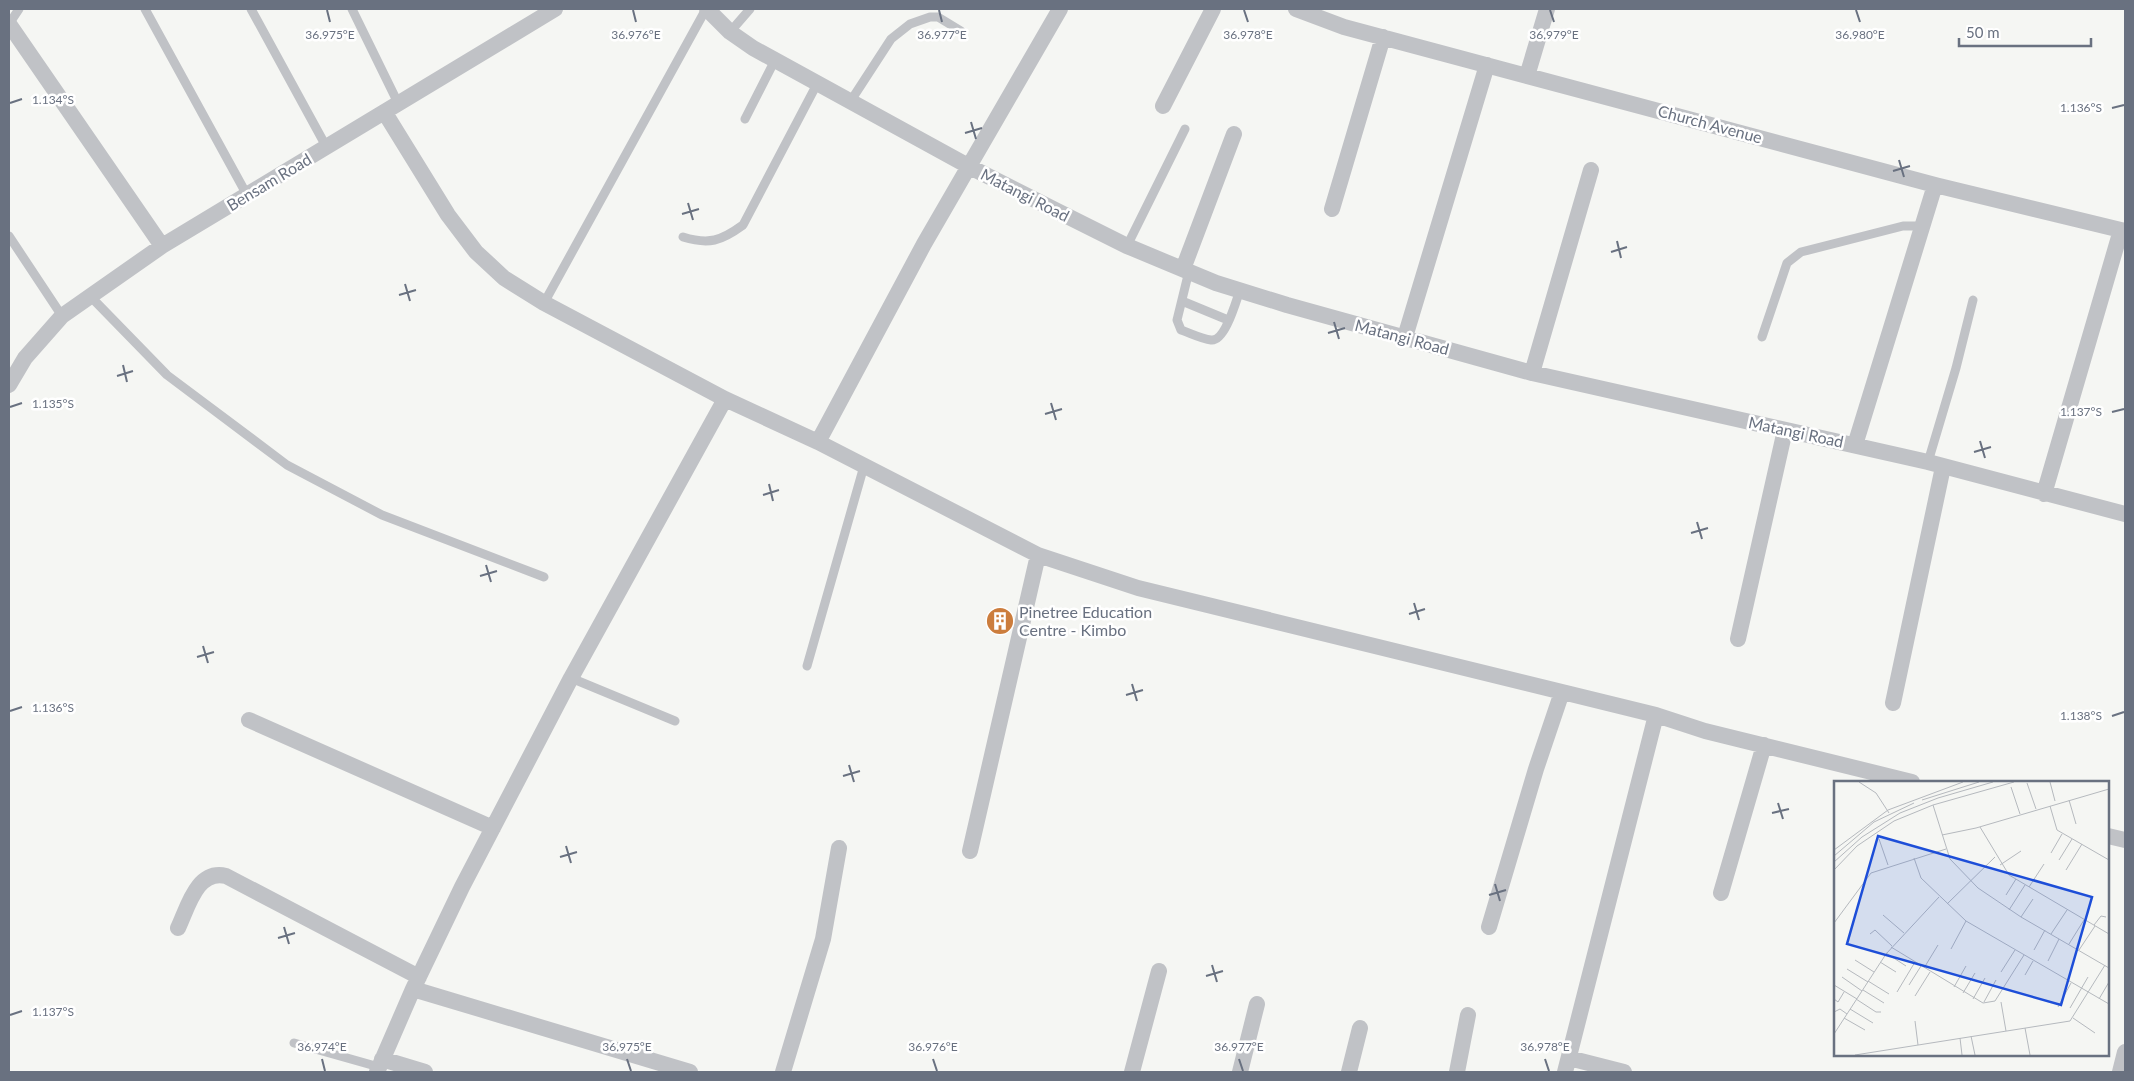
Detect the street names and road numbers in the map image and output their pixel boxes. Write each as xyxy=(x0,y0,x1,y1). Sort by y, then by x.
street label: Church Avenue xyxy=(1656,100,1764,147)
street label: Bensam Road xyxy=(223,149,314,214)
street label: Matangi Road xyxy=(978,164,1073,225)
street label: Matangi Road xyxy=(1353,315,1451,358)
street label: Matangi Road xyxy=(1747,412,1845,451)

